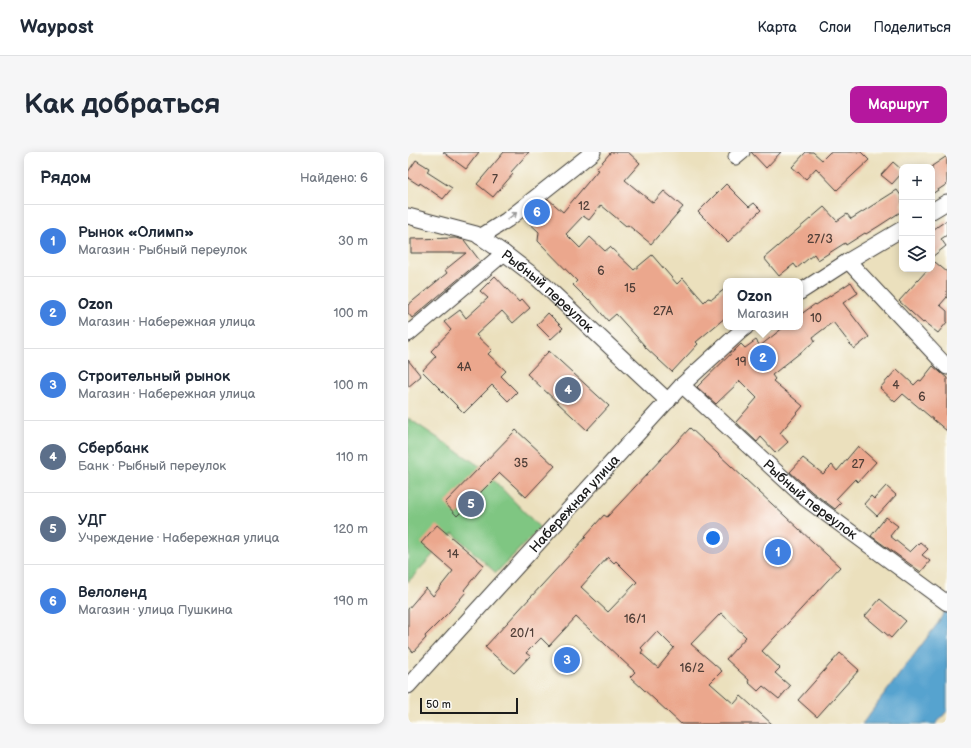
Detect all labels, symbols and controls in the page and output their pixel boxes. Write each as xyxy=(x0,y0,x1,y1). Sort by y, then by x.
text: Waypost xyxy=(20,16,94,39)
text: Карта xyxy=(757,19,797,36)
text: Слои xyxy=(819,19,851,36)
text: Поделиться xyxy=(873,19,951,36)
button: Маршрут xyxy=(850,86,947,123)
text: Как добраться xyxy=(24,88,221,121)
map controls xyxy=(899,164,935,272)
button: + xyxy=(899,164,935,200)
text: Рядом xyxy=(40,168,91,188)
text: Найдено: 6 xyxy=(300,170,368,186)
house number: 7 xyxy=(492,172,498,187)
pin: 6 xyxy=(524,197,550,227)
house number: 12 xyxy=(578,199,590,214)
button: − xyxy=(899,200,935,236)
one-way arrow xyxy=(507,211,518,220)
text: Рынок «Олимп» xyxy=(78,223,194,242)
house number: 27/3 xyxy=(807,232,833,247)
text: 1 xyxy=(50,233,56,249)
text: 30 m xyxy=(338,233,368,249)
button: layers xyxy=(899,236,935,272)
text: Магазин · Рыбный переулок xyxy=(78,242,247,258)
street label: Рыбный переулок xyxy=(498,246,598,336)
house number: 6 xyxy=(597,264,605,279)
popup xyxy=(723,278,803,330)
house number: 15 xyxy=(624,281,636,296)
text: Ozon xyxy=(737,287,772,306)
text: Ozon xyxy=(78,295,113,314)
house number: 27А xyxy=(653,304,674,319)
text: 2 xyxy=(49,305,57,321)
text: 100 m xyxy=(333,305,368,321)
text: Магазин xyxy=(737,306,789,322)
house number: 10 xyxy=(810,311,822,326)
text: Магазин · Набережная улица xyxy=(78,314,255,330)
pin: 2 xyxy=(750,343,776,373)
house number: 19 xyxy=(735,355,747,370)
house number: 4А xyxy=(457,360,472,375)
text: Строительный рынок xyxy=(78,367,230,386)
pin: 4 xyxy=(555,375,581,405)
text: 3 xyxy=(49,377,57,393)
text: 100 m xyxy=(333,377,368,393)
house number: 4 xyxy=(892,378,900,393)
text: Магазин · Набережная улица xyxy=(78,386,255,402)
house number: 6 xyxy=(918,390,926,405)
text: Сбербанк xyxy=(78,439,149,458)
text: 4 xyxy=(49,449,57,465)
text: 110 m xyxy=(336,449,368,465)
street label: Набережная улица xyxy=(526,451,624,556)
house number: 35 xyxy=(514,456,528,471)
street label: Рыбный переулок xyxy=(759,456,861,543)
house number: 27 xyxy=(852,457,865,472)
text: Банк · Рыбный переулок xyxy=(78,458,226,474)
pin: 5 xyxy=(458,489,484,519)
text: УДГ xyxy=(78,511,106,530)
text: 5 xyxy=(49,521,57,537)
text: 120 m xyxy=(333,521,368,537)
your location xyxy=(703,528,723,548)
text: Учреждение · Набережная улица xyxy=(78,530,279,546)
pin: 1 xyxy=(765,537,791,567)
house number: 14 xyxy=(447,547,460,562)
text: Велоленд xyxy=(78,583,147,602)
text: 6 xyxy=(49,593,57,609)
text: 190 m xyxy=(334,593,368,609)
text: Магазин · улица Пушкина xyxy=(78,602,233,618)
house number: 16/1 xyxy=(624,612,646,627)
house number: 20/1 xyxy=(510,626,534,641)
pin: 3 xyxy=(554,645,580,675)
house number: 16/2 xyxy=(680,661,704,676)
scale bar xyxy=(420,696,518,715)
text: 50 m xyxy=(426,698,451,711)

